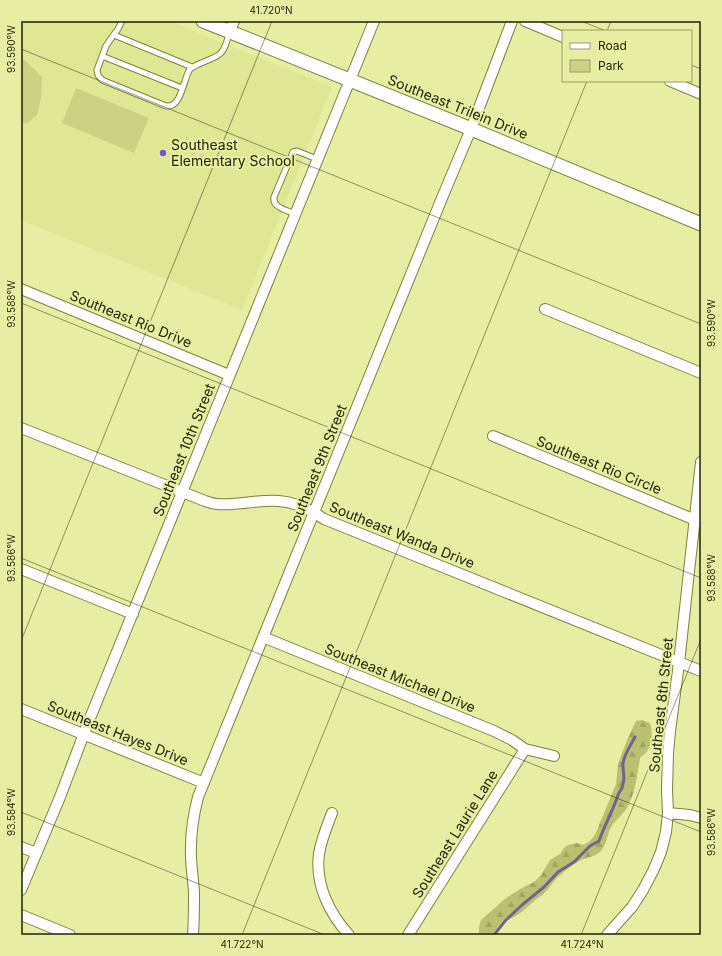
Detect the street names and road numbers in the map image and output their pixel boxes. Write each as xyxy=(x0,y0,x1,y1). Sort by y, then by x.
street label: Southeast Trilein Drive xyxy=(386,71,531,142)
street label: Southeast Rio Drive xyxy=(68,286,195,351)
street label: Southeast 10th Street xyxy=(149,381,218,519)
street label: Southeast 9th Street xyxy=(283,401,350,534)
street label: Southeast Rio Circle xyxy=(534,432,664,497)
street label: Southeast Wanda Drive xyxy=(327,498,477,571)
street label: Southeast 8th Street xyxy=(645,636,676,773)
street label: Southeast Michael Drive xyxy=(322,639,478,716)
street label: Southeast Hayes Drive xyxy=(45,696,191,769)
street label: Southeast Laurie Lane xyxy=(408,767,501,901)

